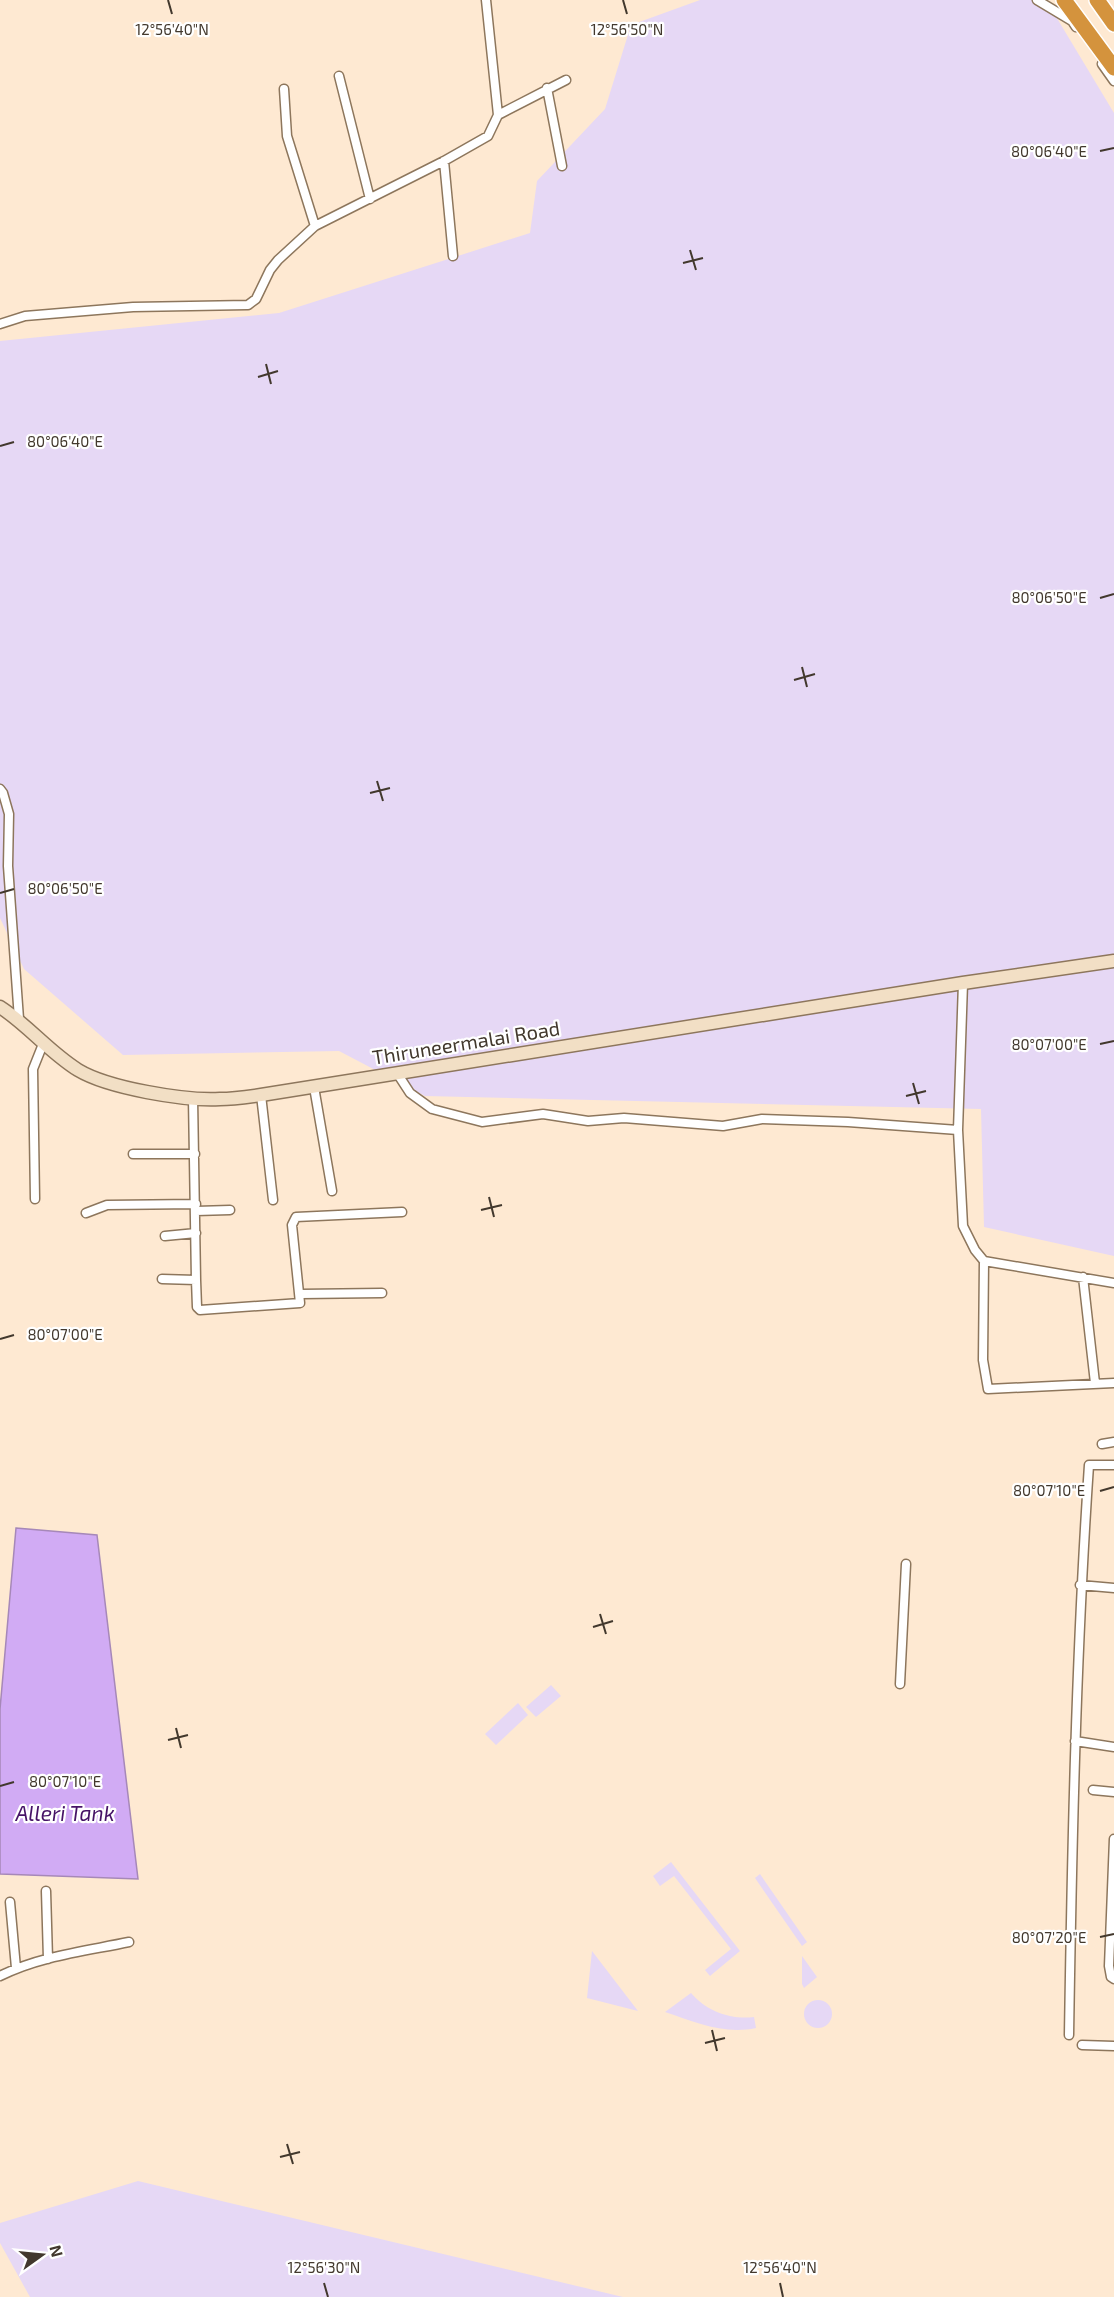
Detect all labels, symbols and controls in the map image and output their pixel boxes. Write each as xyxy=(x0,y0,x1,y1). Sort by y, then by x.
text: 12°56'40"N xyxy=(135,20,209,38)
text: 12°56'50"N xyxy=(591,20,663,38)
text: 80°06'40"E xyxy=(1011,142,1087,160)
text: 80°06'40"E xyxy=(27,432,103,450)
text: 80°06'50"E xyxy=(1011,588,1087,606)
text: 80°06'50"E xyxy=(27,879,103,897)
street label: Thiruneermalai Road xyxy=(370,1015,562,1069)
text: 80°07'00"E xyxy=(1011,1035,1087,1053)
text: 80°07'00"E xyxy=(27,1325,103,1343)
text: 80°07'10"E xyxy=(1013,1481,1085,1499)
text: 80°07'10"E xyxy=(29,1772,101,1790)
water label: Alleri Tank xyxy=(14,1800,115,1825)
text: 80°07'20"E xyxy=(1012,1928,1086,1946)
north arrow xyxy=(12,2225,72,2285)
text: N xyxy=(46,2243,68,2259)
text: 12°56'30"N xyxy=(288,2258,360,2276)
text: 12°56'40"N xyxy=(743,2258,817,2276)

